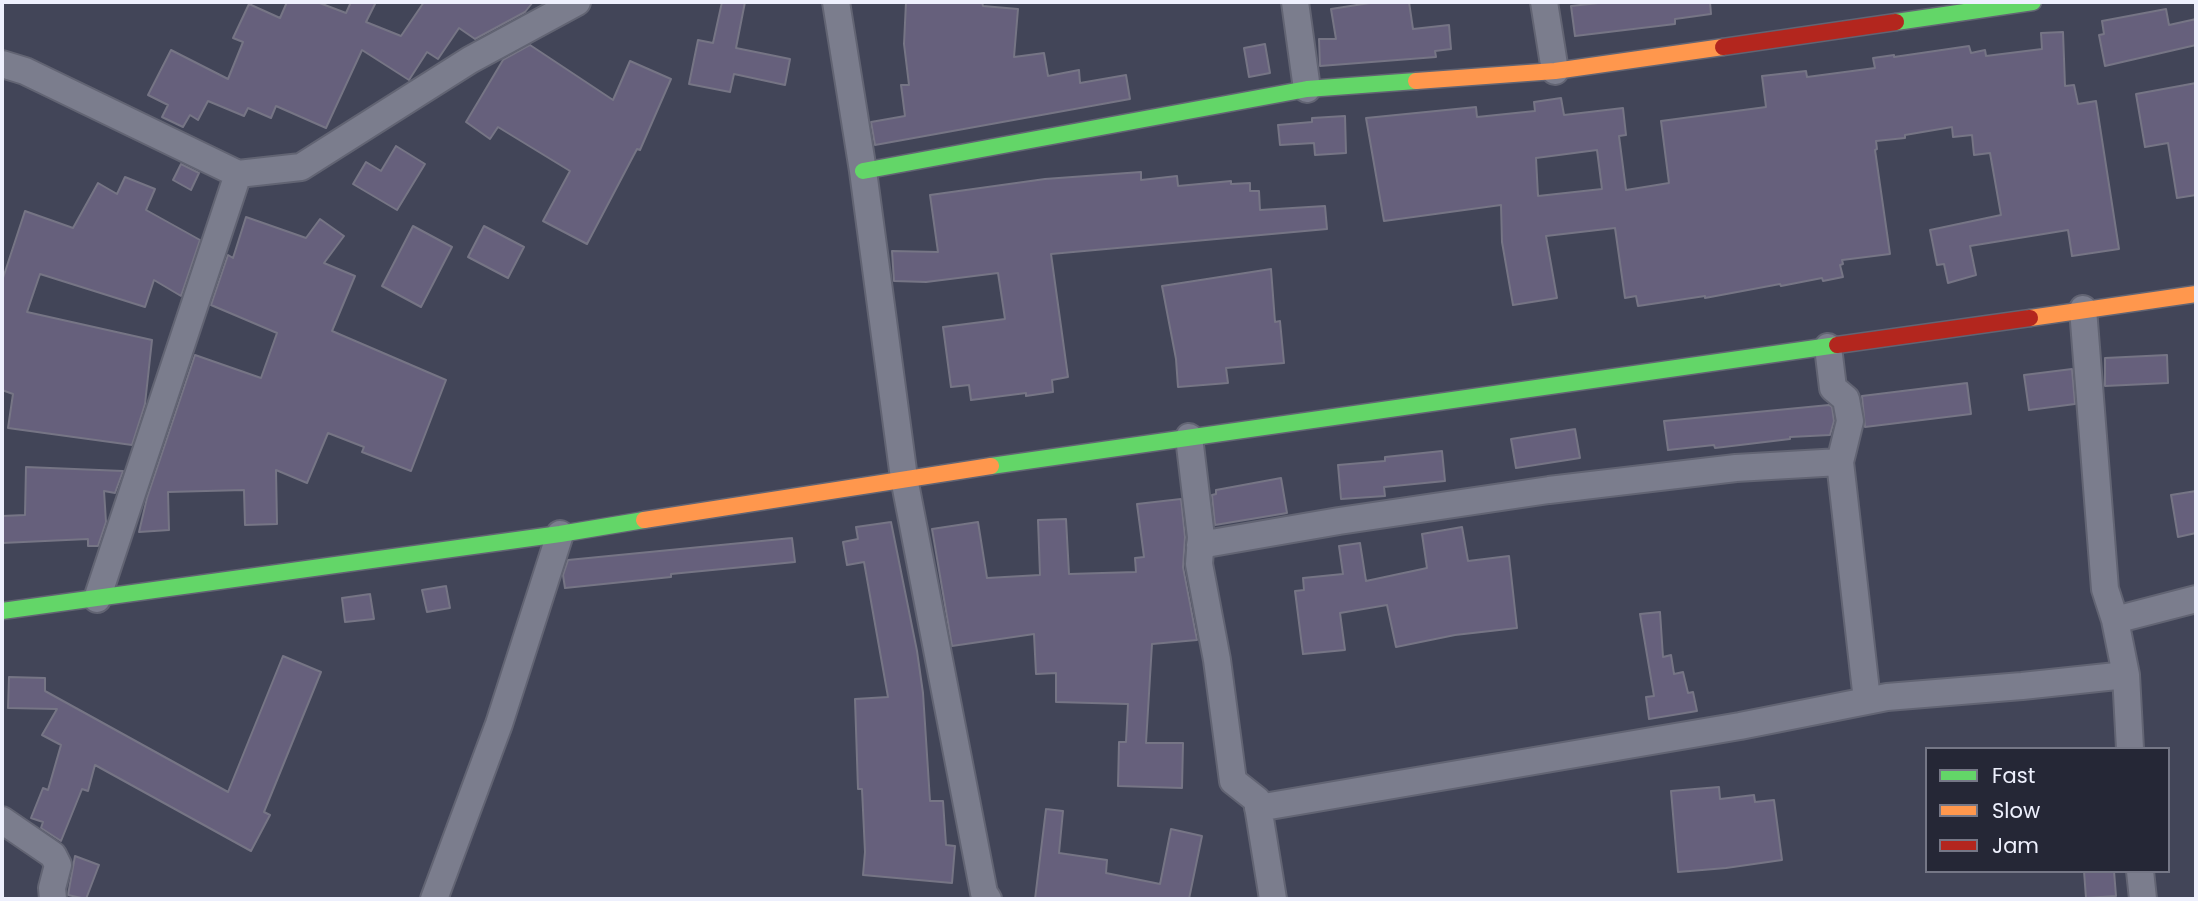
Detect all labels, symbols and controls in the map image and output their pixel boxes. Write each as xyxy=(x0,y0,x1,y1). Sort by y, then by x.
legend xyxy=(1925,747,2170,873)
text: Fast xyxy=(1992,761,2035,790)
text: Slow xyxy=(1992,796,2040,825)
text: Jam xyxy=(1992,831,2039,860)

